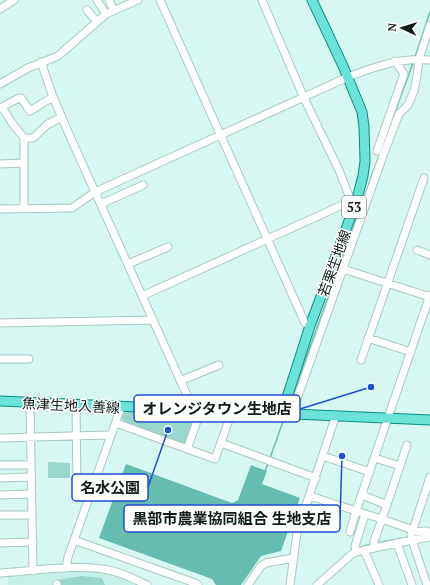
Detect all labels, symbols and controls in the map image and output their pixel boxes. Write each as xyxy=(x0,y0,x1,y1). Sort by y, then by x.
north arrow xyxy=(382,8,422,48)
text: N xyxy=(385,22,399,32)
road number: 53 xyxy=(342,196,366,218)
street label: 若栗生地線 xyxy=(313,227,355,299)
street label: 魚津生地入善線 xyxy=(22,393,120,417)
callout: オレンジタウン生地店 xyxy=(134,395,300,422)
text: オレンジタウン生地店 xyxy=(142,398,292,418)
callout: 名水公園 xyxy=(72,474,148,501)
text: 名水公園 xyxy=(80,477,140,497)
callout: 黒部市農業協同組合 生地支店 xyxy=(124,505,340,532)
text: 黒部市農業協同組合 生地支店 xyxy=(132,508,332,528)

